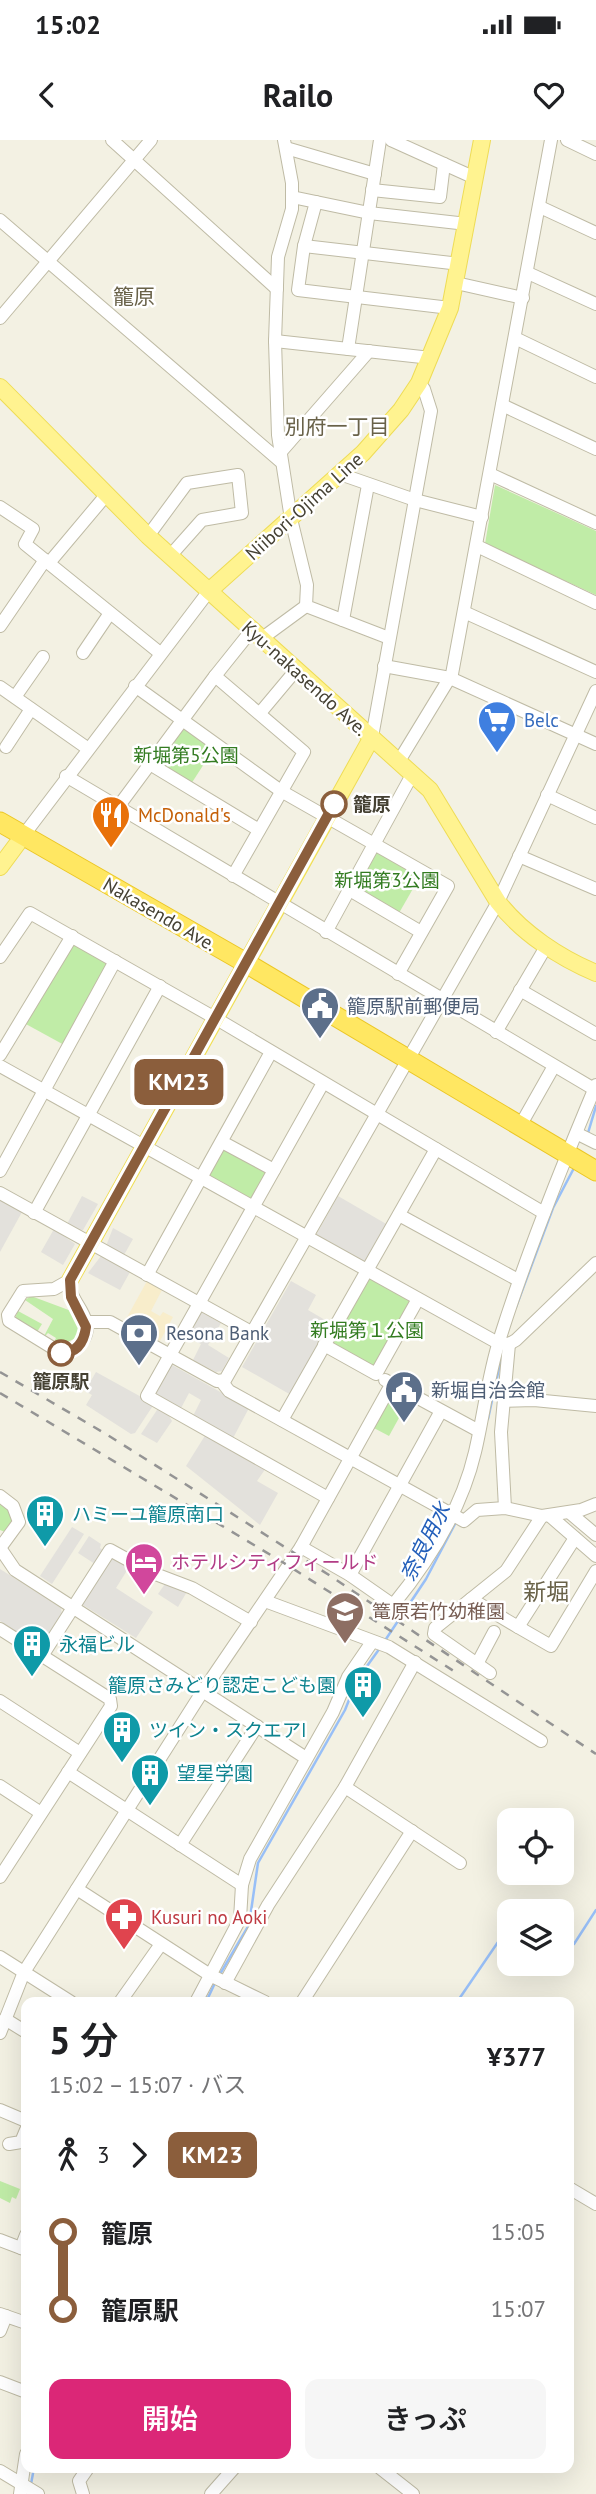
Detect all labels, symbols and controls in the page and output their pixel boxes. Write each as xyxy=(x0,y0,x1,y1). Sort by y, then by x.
text: 15:02 xyxy=(35,8,101,41)
text: Railo xyxy=(263,74,333,116)
icon: back xyxy=(28,76,66,114)
icon: heart xyxy=(530,76,568,114)
district label: 籠原 xyxy=(113,283,155,310)
district label: 別府一丁目 xyxy=(285,413,390,440)
street label: Niibori-Ojima Line xyxy=(240,447,368,565)
street label: Kyu-nakasendo Ave. xyxy=(237,615,373,741)
supermarket icon: Belc xyxy=(476,699,518,754)
place label: Belc xyxy=(524,708,559,732)
park label: 新堀第5公園 xyxy=(133,743,239,767)
marker: 籠原 xyxy=(321,791,347,817)
place label: 籠原 xyxy=(353,792,391,816)
restaurant icon: McDonald's xyxy=(90,794,132,849)
place label: McDonald's xyxy=(138,803,231,827)
park label: 新堀第3公園 xyxy=(334,868,440,892)
street label: Nakasendo Ave. xyxy=(99,872,221,956)
public building icon: 籠原駅前郵便局 xyxy=(299,985,341,1040)
place label: 籠原駅前郵便局 xyxy=(347,994,480,1018)
line badge: KM23 xyxy=(130,1059,228,1105)
text: KM23 xyxy=(148,1066,210,1097)
bank icon: Resona Bank xyxy=(118,1312,160,1367)
park label: 新堀第１公園 xyxy=(310,1318,424,1342)
place label: Resona Bank xyxy=(166,1321,269,1345)
marker: 籠原駅 xyxy=(48,1340,74,1366)
place label: 籠原駅 xyxy=(32,1369,90,1393)
public building icon: 新堀自治会館 xyxy=(383,1369,425,1424)
place label: 新堀自治会館 xyxy=(431,1378,545,1402)
building icon: ハミーユ籠原南口 xyxy=(24,1493,66,1548)
water label: 奈良用水 xyxy=(394,1497,457,1586)
place label: ハミーユ籠原南口 xyxy=(72,1502,224,1526)
hotel icon: ホテルシティフィールド xyxy=(123,1541,165,1596)
place label: ホテルシティフィールド xyxy=(171,1550,378,1574)
district label: 新堀 xyxy=(523,1577,569,1606)
school or university icon: 篭原若竹幼稚園 xyxy=(324,1590,366,1645)
place label: 篭原若竹幼稚園 xyxy=(372,1599,505,1623)
building icon: 永福ビル xyxy=(11,1623,53,1678)
place label: 永福ビル xyxy=(59,1632,135,1656)
building icon: 籠原さみどり認定こども園 xyxy=(342,1664,384,1719)
place label: 籠原さみどり認定こども園 xyxy=(108,1673,336,1697)
building icon: ツイン・スクエアI xyxy=(101,1709,143,1764)
place label: ツイン・スクエアI xyxy=(149,1718,307,1742)
building icon: 望星学園 xyxy=(129,1752,171,1807)
place label: 望星学園 xyxy=(177,1761,253,1785)
map controls xyxy=(497,1808,574,1976)
button: locate xyxy=(497,1808,574,1885)
pharmacy icon: Kusuri no Aoki xyxy=(103,1896,145,1951)
button: layers xyxy=(497,1899,574,1976)
place label: Kusuri no Aoki xyxy=(151,1905,267,1929)
text: 5 分 xyxy=(49,2015,118,2064)
text: ¥377 xyxy=(487,2040,546,2073)
text: 15:02 – 15:07 · バス xyxy=(49,2070,246,2099)
icon: walk xyxy=(49,2136,87,2174)
icon: forward xyxy=(120,2136,158,2174)
text: KM23 xyxy=(182,2139,243,2170)
text: 3 xyxy=(97,2140,110,2169)
text: 籠原 xyxy=(101,2217,153,2250)
text: 15:05 xyxy=(491,2217,546,2246)
text: 籠原駅 xyxy=(101,2294,179,2327)
text: 15:07 xyxy=(491,2294,546,2323)
button: 開始 xyxy=(49,2379,291,2459)
button: きっぷ xyxy=(305,2379,546,2459)

